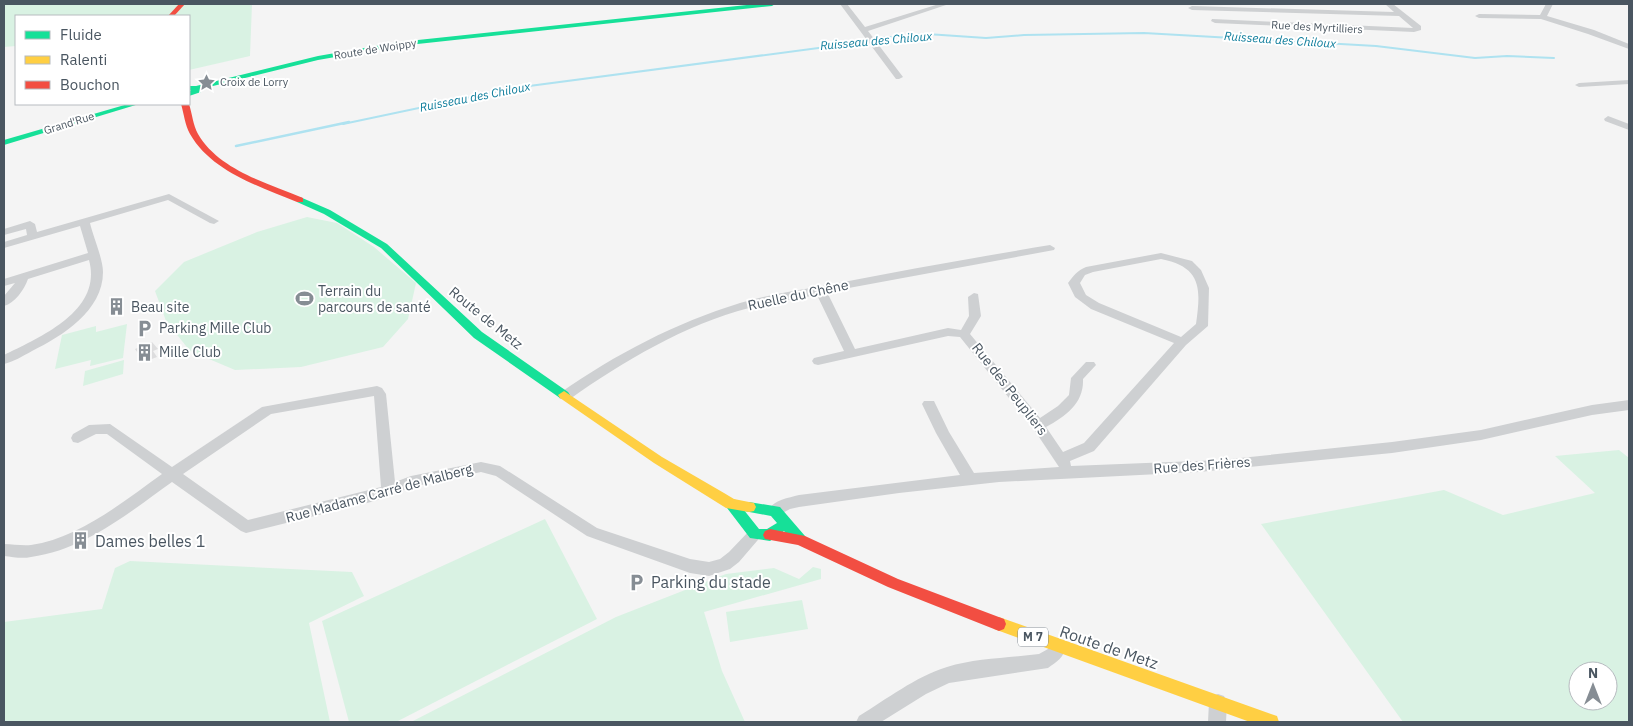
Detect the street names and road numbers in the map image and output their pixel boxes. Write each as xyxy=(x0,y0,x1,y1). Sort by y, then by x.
street label: Rue des Myrtilliers xyxy=(1271,18,1363,36)
street label: Route de Woippy xyxy=(333,35,418,62)
street label: Grand'Rue xyxy=(42,109,96,137)
street label: Ruelle du Chêne xyxy=(746,275,850,314)
street label: Route de Metz xyxy=(445,283,527,354)
street label: Rue des Peupliers xyxy=(968,339,1052,439)
street label: Rue des Frières xyxy=(1153,453,1251,477)
street label: Rue Madame Carré de Malberg xyxy=(284,459,475,527)
street label: Route de Metz xyxy=(1057,621,1161,673)
road number: M 7 xyxy=(1018,628,1048,646)

